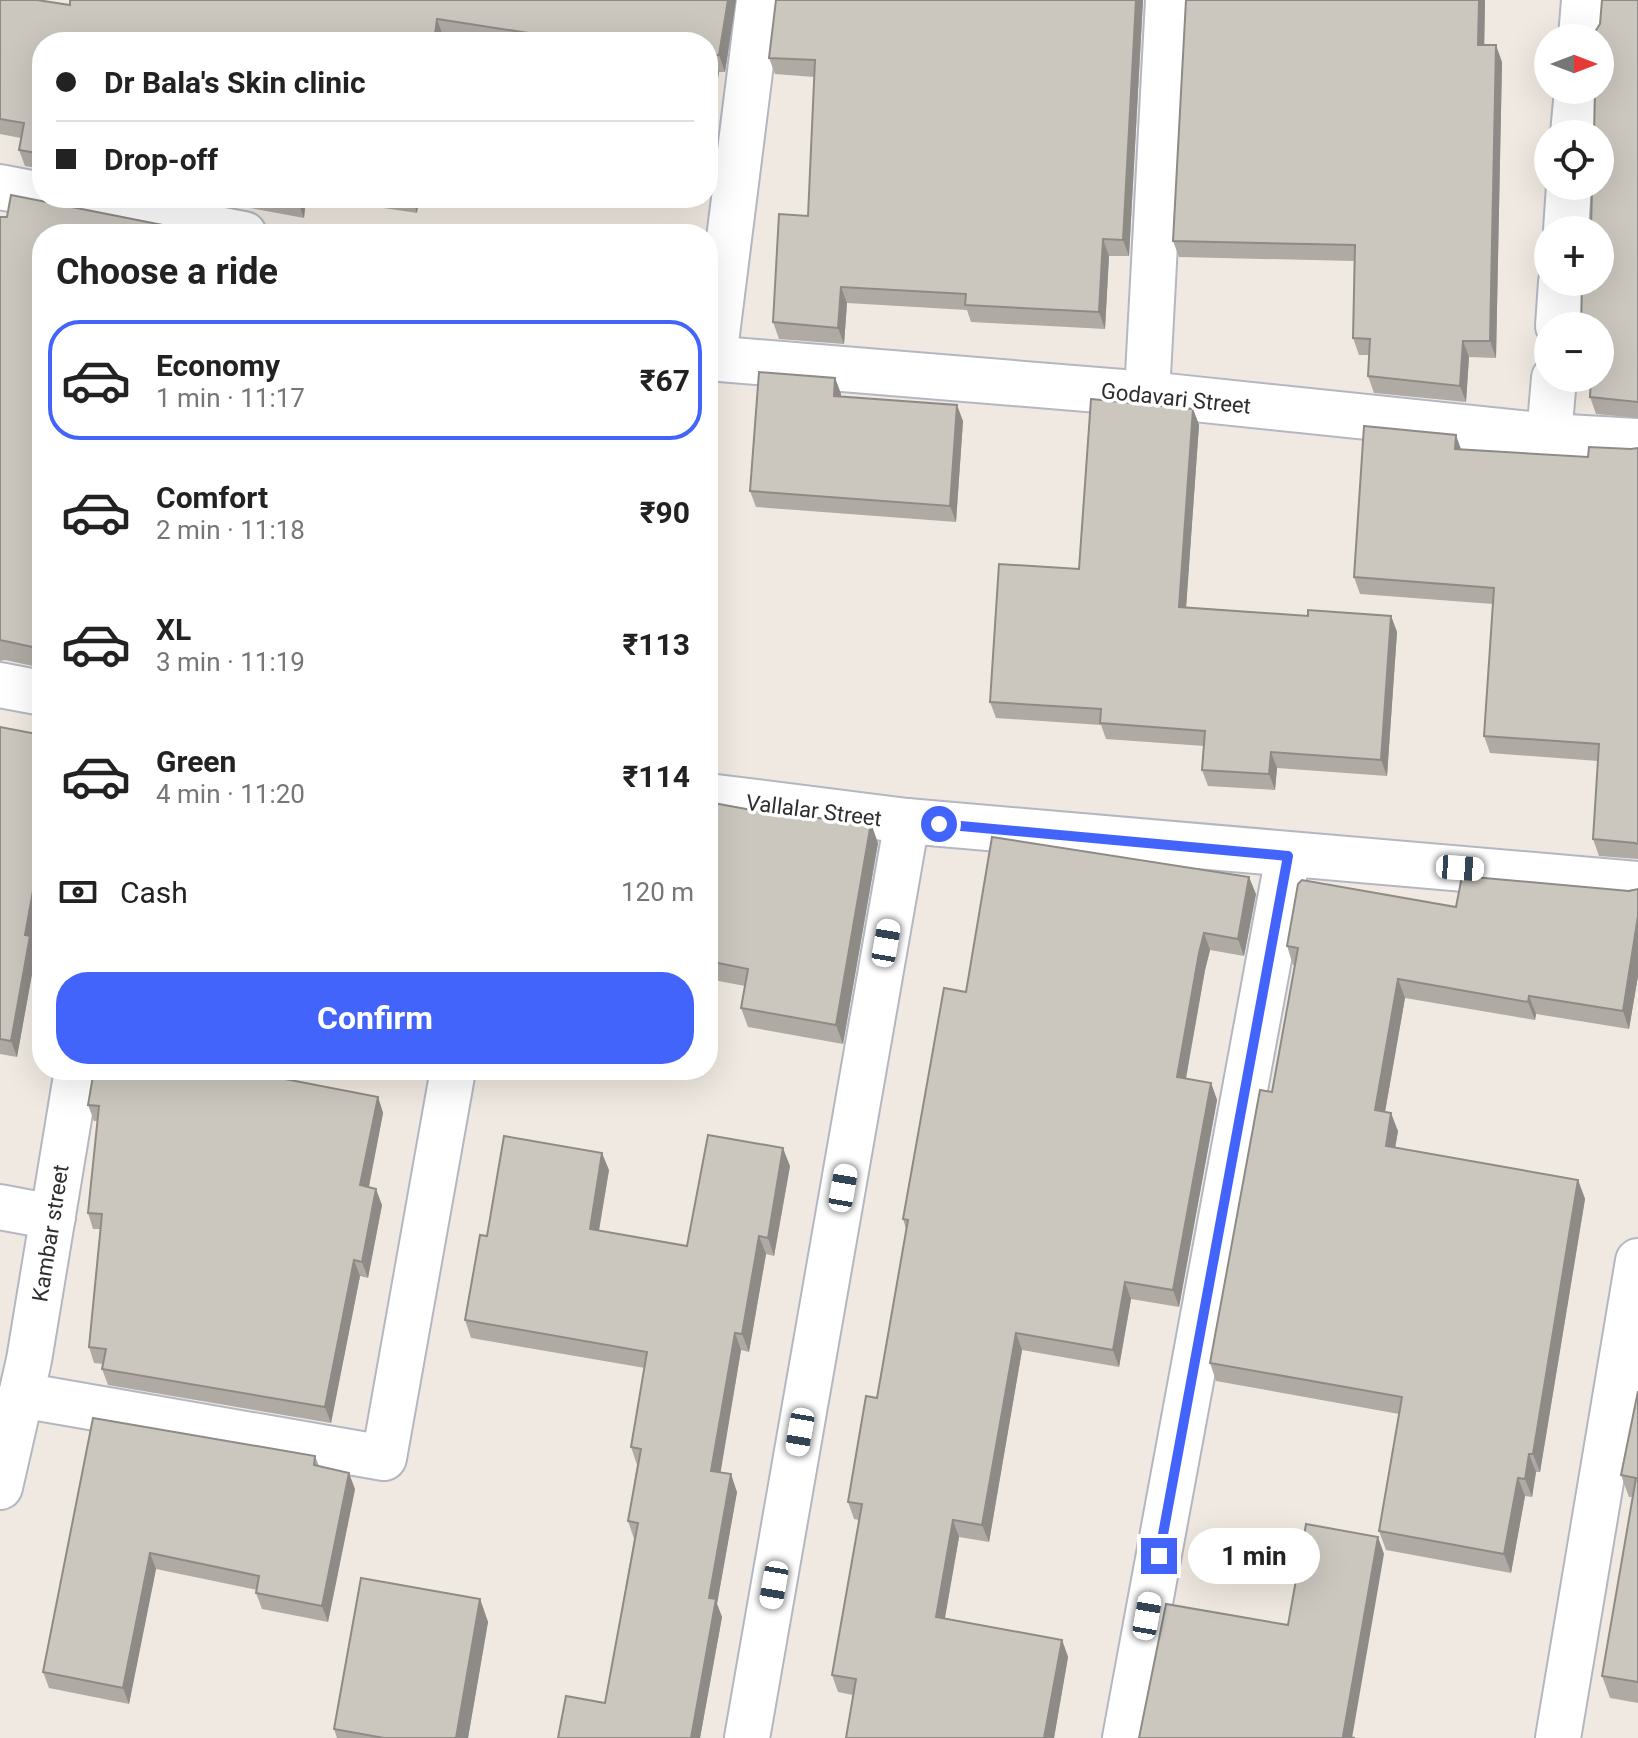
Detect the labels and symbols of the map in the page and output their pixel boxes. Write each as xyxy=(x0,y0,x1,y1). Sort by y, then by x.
north arrow xyxy=(1534,24,1614,104)
street label: Godavari Street xyxy=(1100,378,1252,419)
street label: Vallalar Street xyxy=(745,790,883,831)
route start xyxy=(921,806,957,842)
car xyxy=(1435,854,1485,882)
car xyxy=(870,917,902,969)
car xyxy=(827,1162,859,1214)
street label: Kambar street xyxy=(27,1163,74,1304)
car xyxy=(784,1406,816,1458)
callout: 1 min xyxy=(1187,1528,1319,1584)
route end xyxy=(1141,1538,1177,1574)
car xyxy=(758,1559,790,1611)
car xyxy=(1131,1590,1163,1642)

